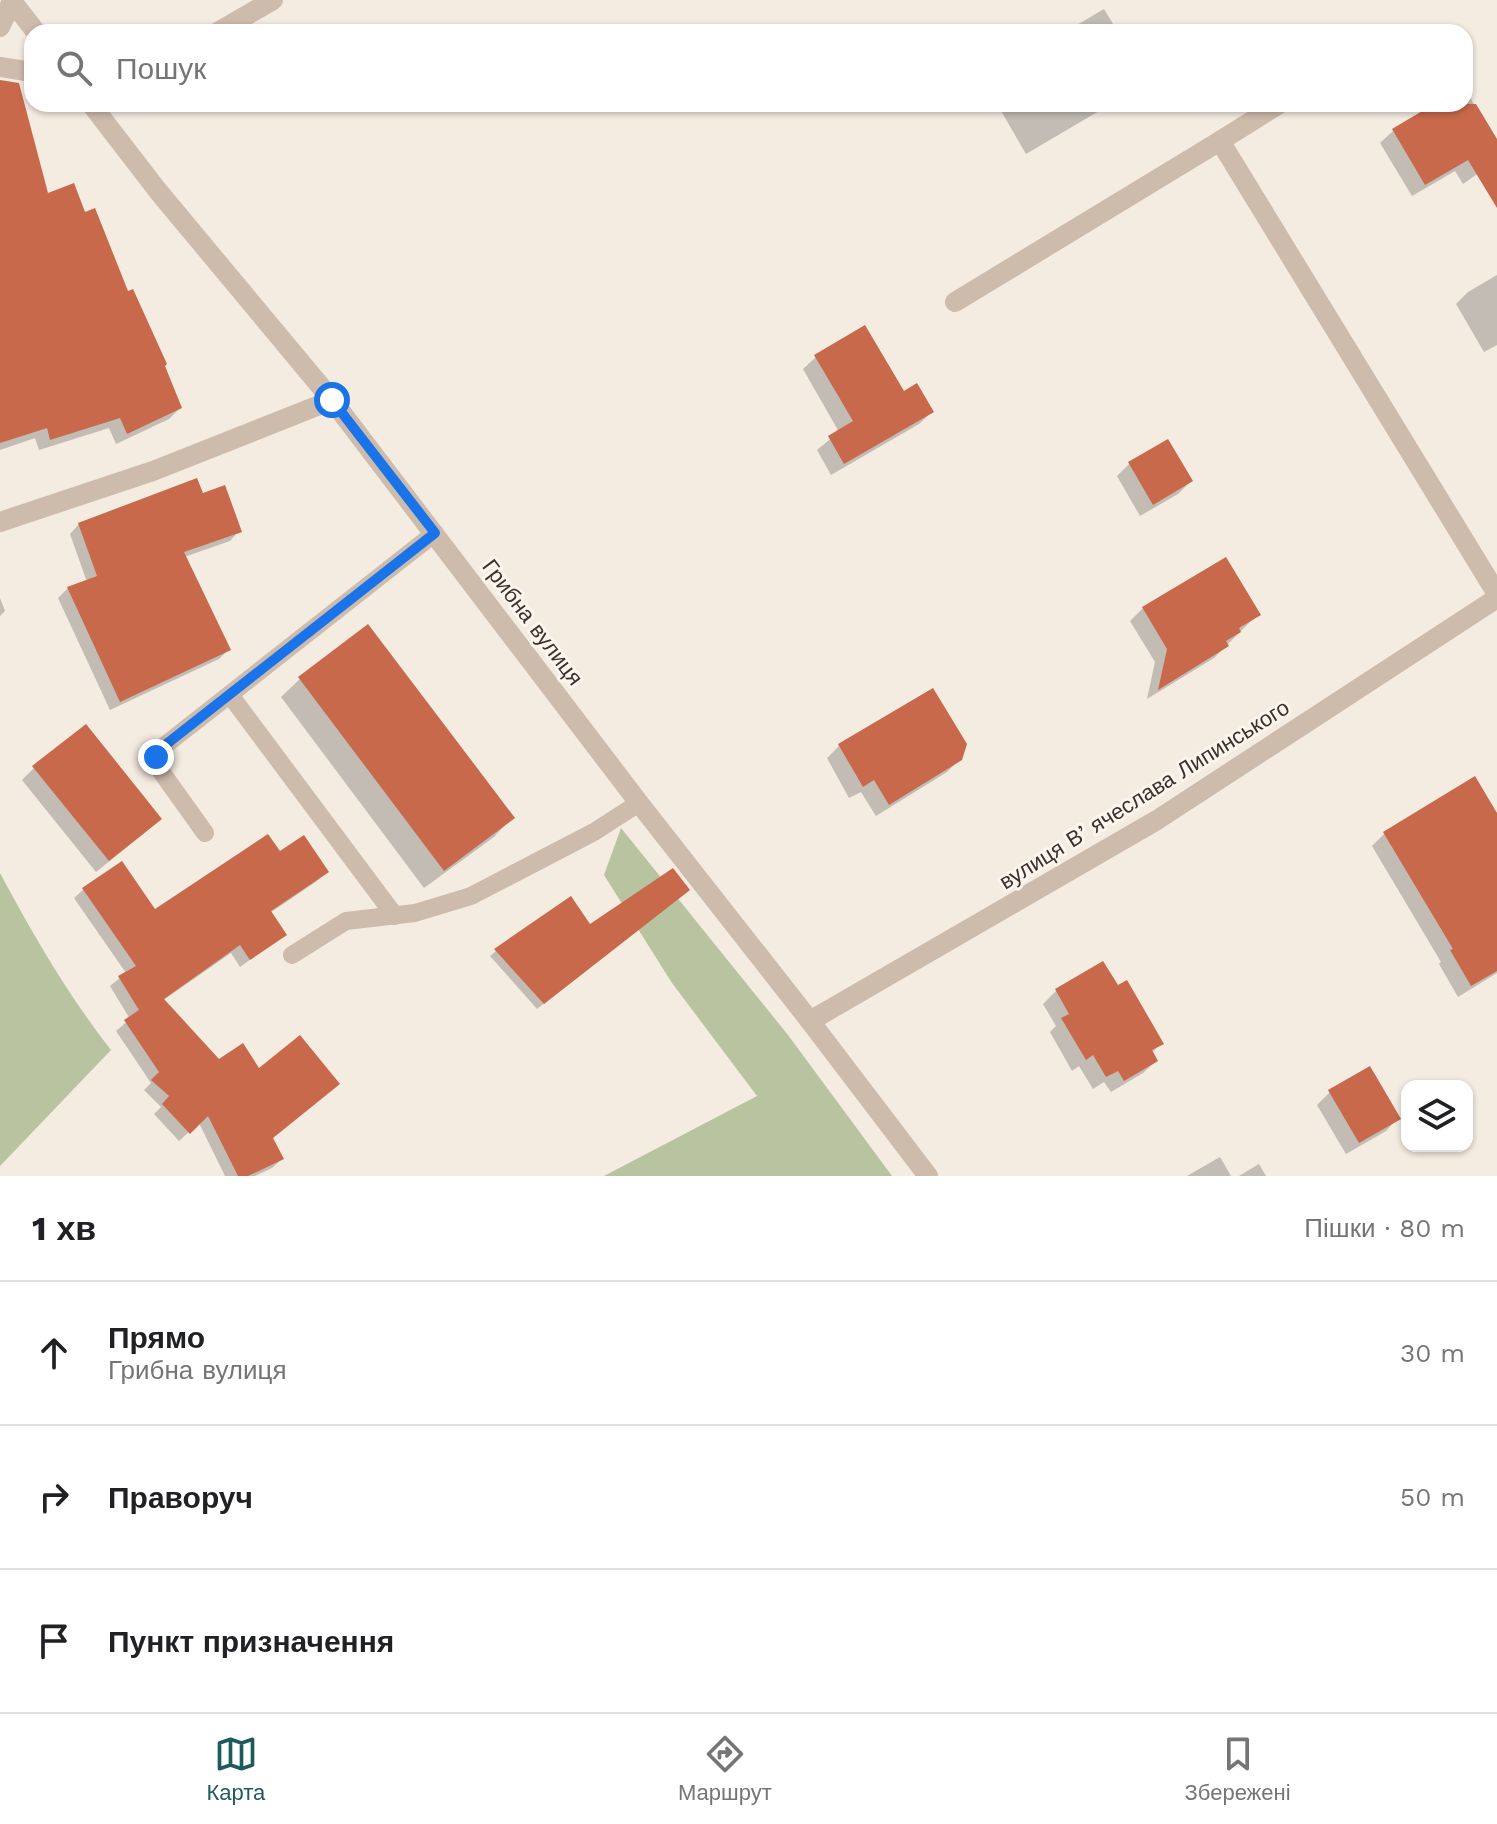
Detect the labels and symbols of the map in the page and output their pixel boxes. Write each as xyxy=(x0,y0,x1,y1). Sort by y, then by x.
route start xyxy=(314,382,350,418)
street label: Грибна вулиця xyxy=(477,554,588,690)
street label: вулиця Вʼячеслава Липинського xyxy=(995,695,1294,894)
route end xyxy=(138,739,174,775)

